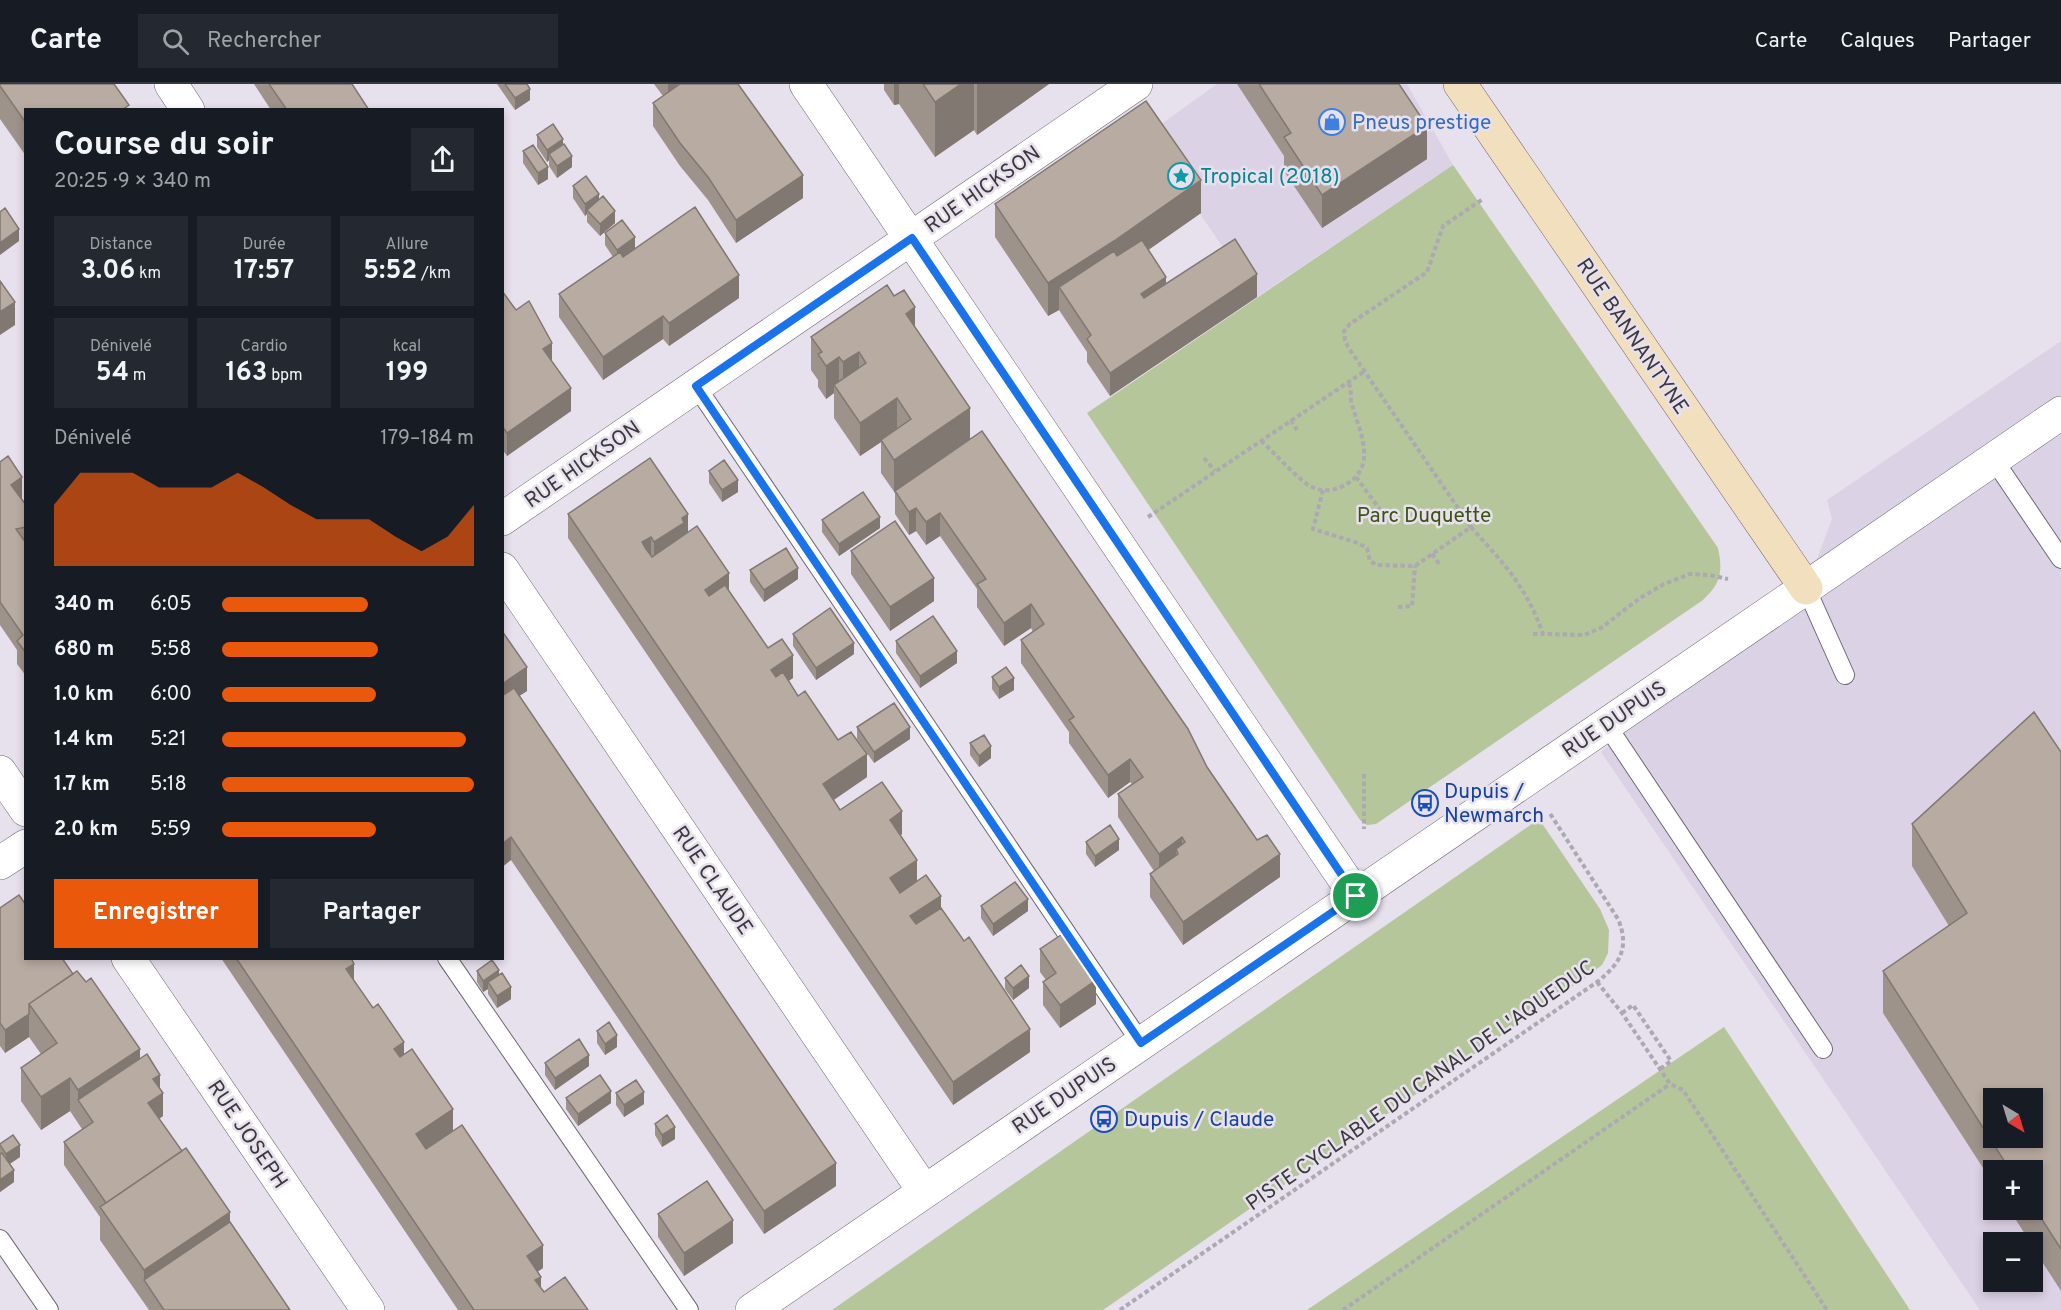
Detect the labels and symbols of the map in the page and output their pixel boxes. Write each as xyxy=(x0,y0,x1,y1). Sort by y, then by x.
shop icon: Pneus prestige xyxy=(1317,107,1347,137)
place label: Pneus prestige xyxy=(1352,110,1491,137)
street label: RUE HICKSON xyxy=(920,140,1046,240)
place icon: Tropical (2018) xyxy=(1166,161,1196,191)
place label: Tropical (2018) xyxy=(1200,164,1340,191)
street label: RUE BANNANTYNE xyxy=(1569,253,1694,420)
street label: RUE HICKSON xyxy=(520,415,646,515)
park label: Parc Duquette xyxy=(1357,503,1491,530)
street label: RUE DUPUIS xyxy=(1557,675,1672,765)
place label: Dupuis / Newmarch xyxy=(1444,779,1544,830)
bus stop icon: Dupuis / Newmarch xyxy=(1410,788,1440,818)
street label: RUE CLAUDE xyxy=(665,821,758,941)
pin xyxy=(1330,870,1381,921)
street label: PISTE CYCLABLE DU CANAL DE L'AQUEDUC xyxy=(1241,955,1601,1218)
street label: RUE DUPUIS xyxy=(1007,1051,1122,1141)
street label: RUE JOSEPH xyxy=(200,1075,293,1194)
north arrow xyxy=(1983,1088,2043,1148)
bus stop icon: Dupuis / Claude xyxy=(1089,1104,1119,1134)
place label: Dupuis / Claude xyxy=(1124,1107,1274,1134)

